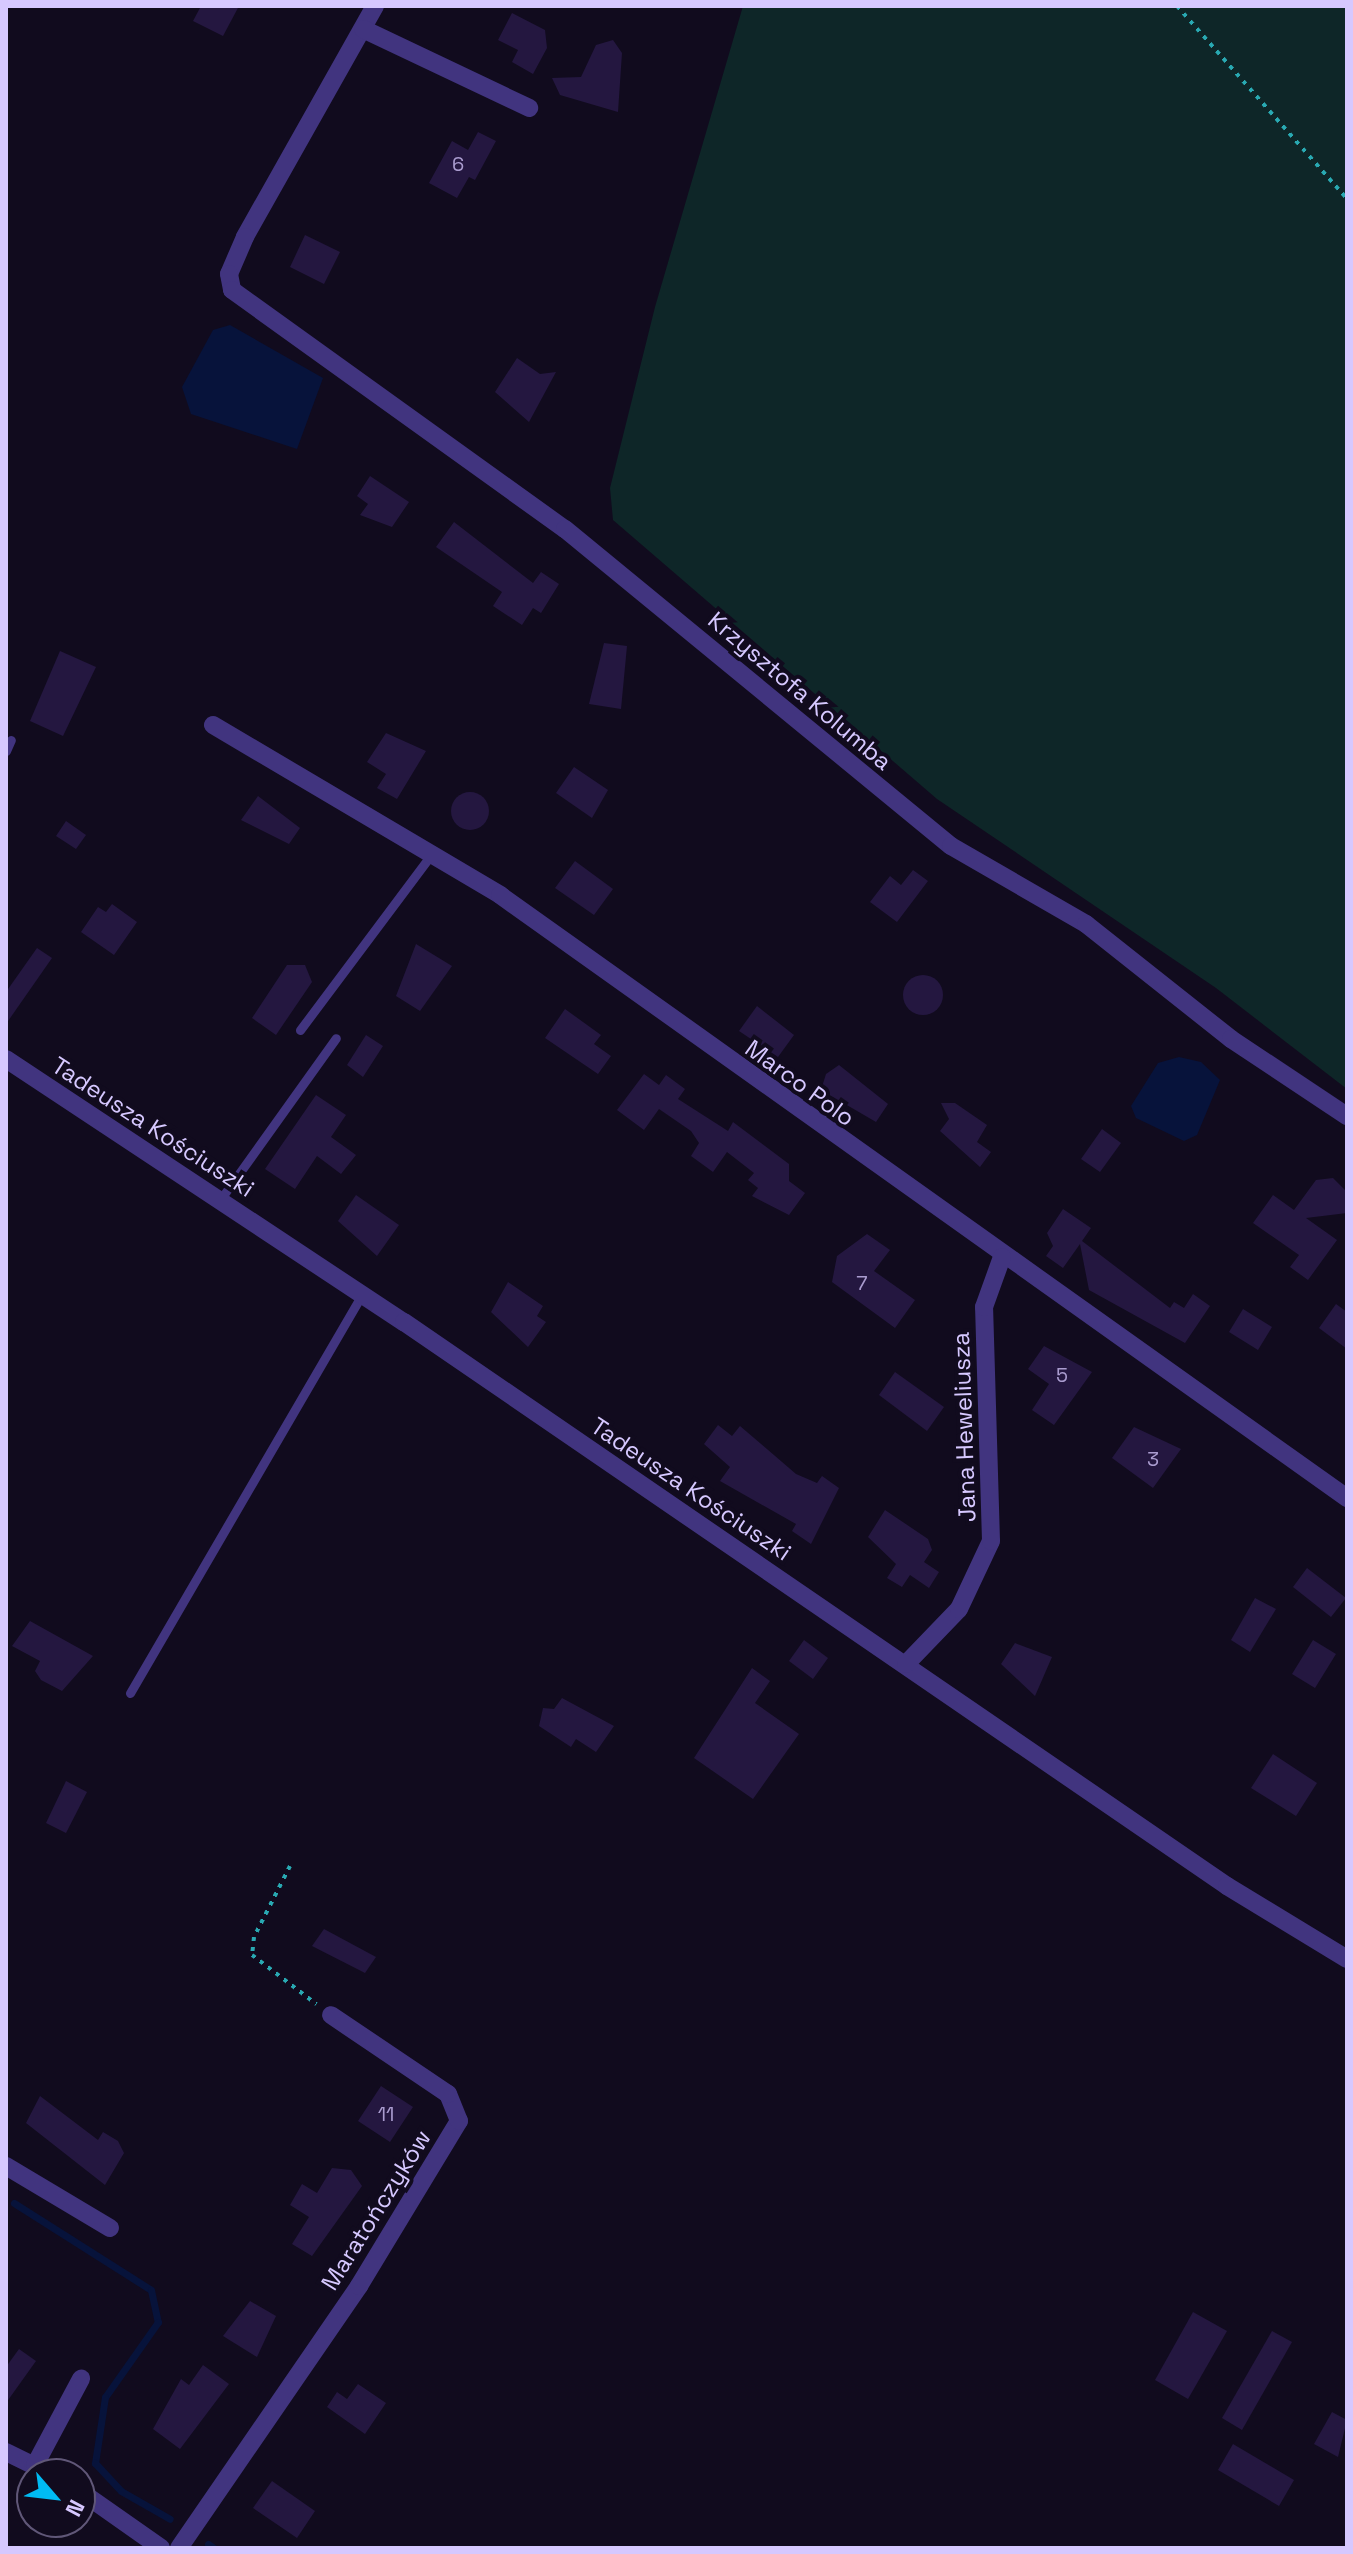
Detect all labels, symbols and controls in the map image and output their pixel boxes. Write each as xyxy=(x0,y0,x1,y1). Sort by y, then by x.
house number: 6 xyxy=(452,152,464,176)
street label: Krzysztofa Kolumba xyxy=(702,606,898,776)
street label: Marco Polo xyxy=(740,1034,860,1132)
street label: Tadeusza Kościuszki xyxy=(46,1051,260,1203)
house number: 7 xyxy=(856,1271,868,1295)
street label: Jana Heweliusza xyxy=(946,1331,982,1523)
house number: 5 xyxy=(1056,1363,1068,1387)
street label: Tadeusza Kościuszki xyxy=(585,1411,797,1567)
house number: 3 xyxy=(1147,1447,1159,1471)
house number: 11 xyxy=(378,2102,394,2126)
street label: Maratończyków xyxy=(315,2125,437,2295)
north arrow xyxy=(16,2458,96,2538)
text: N xyxy=(60,2495,91,2521)

